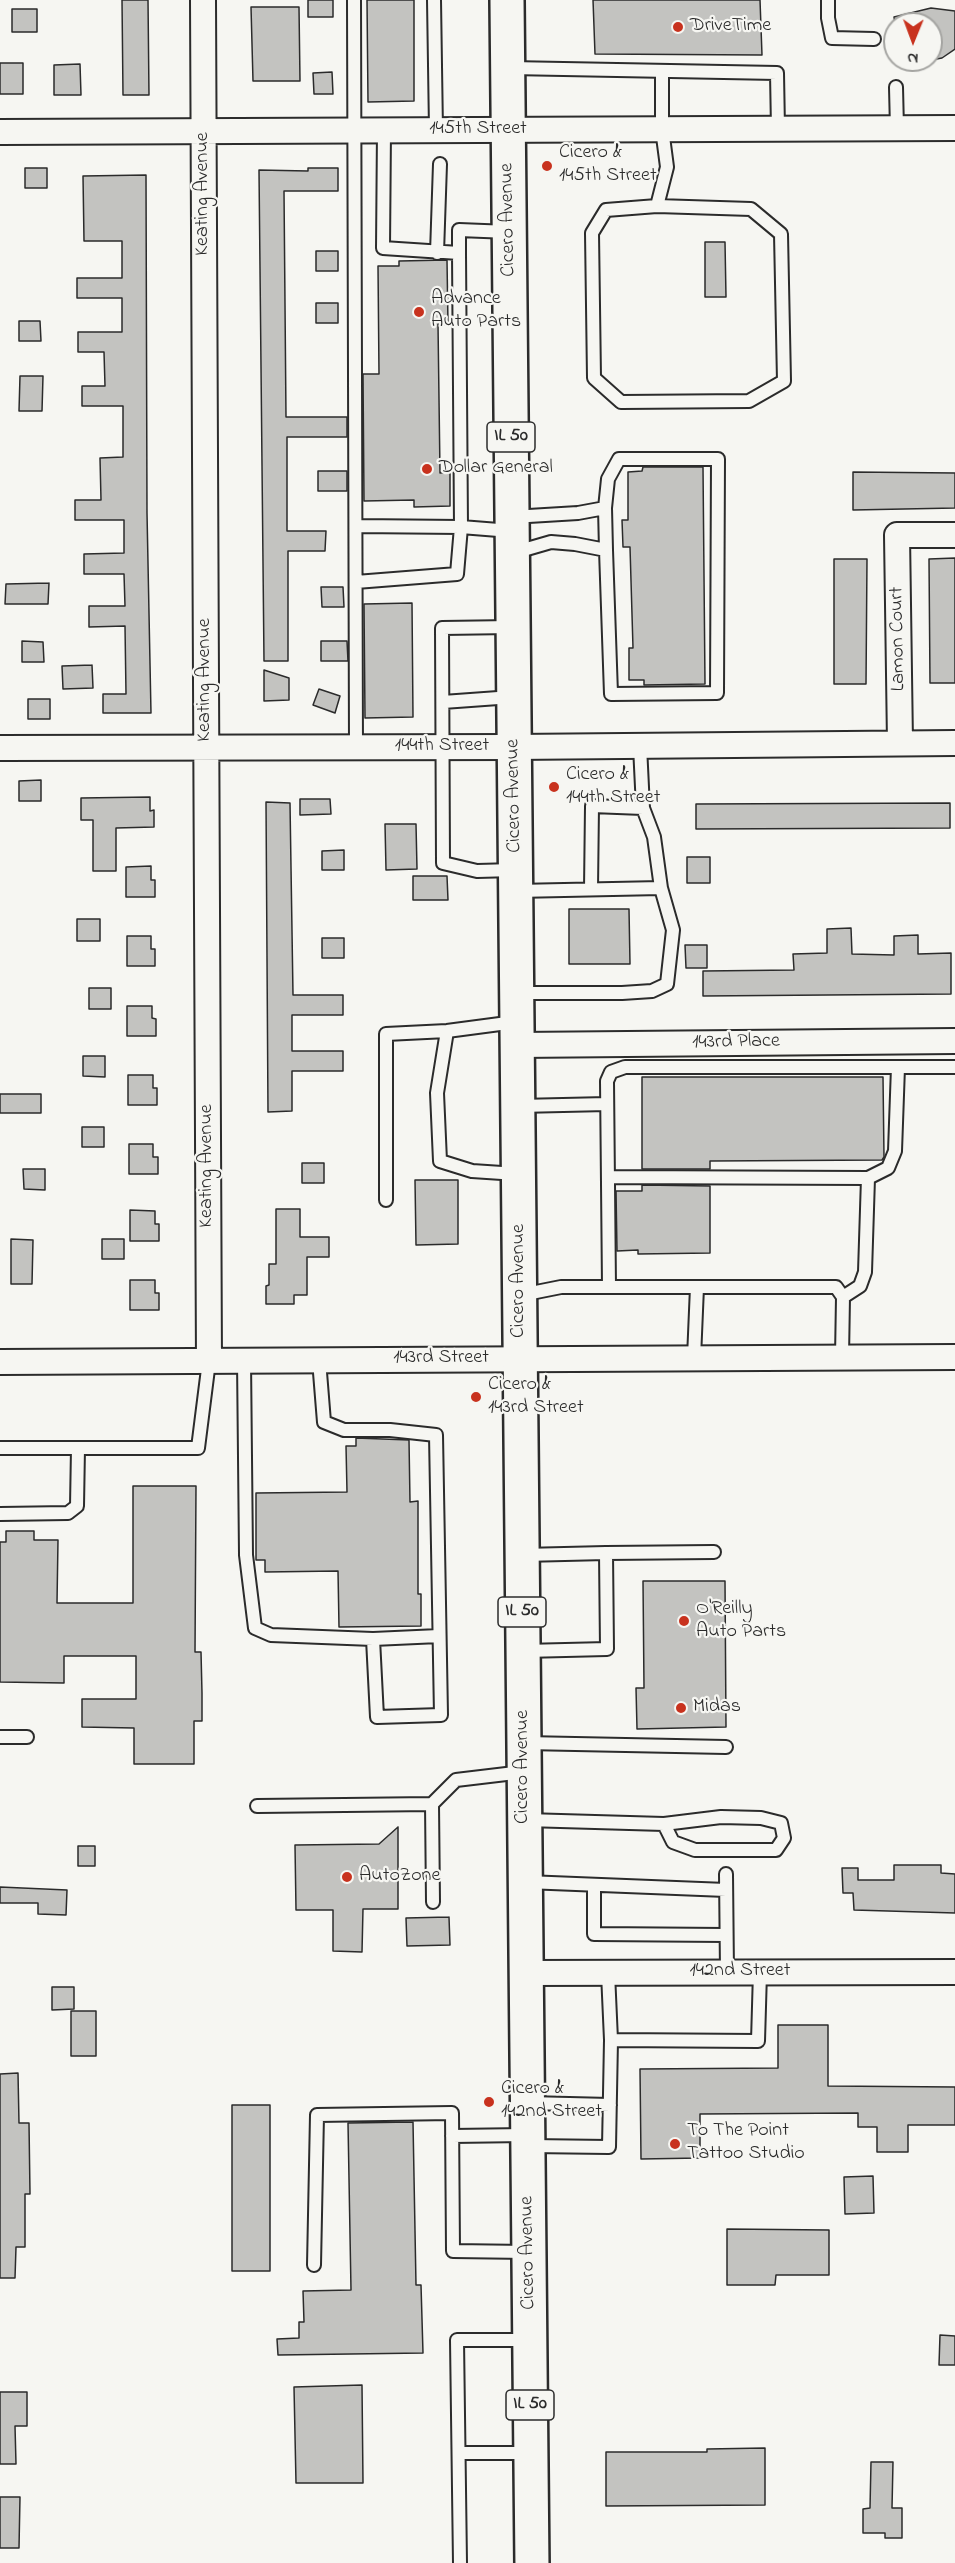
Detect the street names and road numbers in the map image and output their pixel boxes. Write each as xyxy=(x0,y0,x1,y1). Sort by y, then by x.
street label: 145th Street xyxy=(429,118,527,142)
street label: Keating Avenue xyxy=(192,132,216,256)
street label: Cicero Avenue xyxy=(496,163,522,277)
road number: IL 50 xyxy=(487,422,535,452)
street label: Lamon Court xyxy=(886,586,912,692)
street label: Keating Avenue xyxy=(194,618,218,742)
street label: 144th Street xyxy=(395,735,489,759)
street label: Cicero Avenue xyxy=(502,739,528,853)
street label: 143rd Place xyxy=(692,1030,780,1056)
street label: Keating Avenue xyxy=(196,1104,220,1228)
street label: Cicero Avenue xyxy=(508,1224,532,1338)
street label: 143rd Street xyxy=(393,1347,489,1371)
road number: IL 50 xyxy=(498,1597,546,1627)
street label: Cicero Avenue xyxy=(512,1710,536,1824)
street label: 142nd Street xyxy=(689,1960,791,1984)
street label: Cicero Avenue xyxy=(516,2196,542,2310)
road number: IL 50 xyxy=(506,2390,554,2420)

